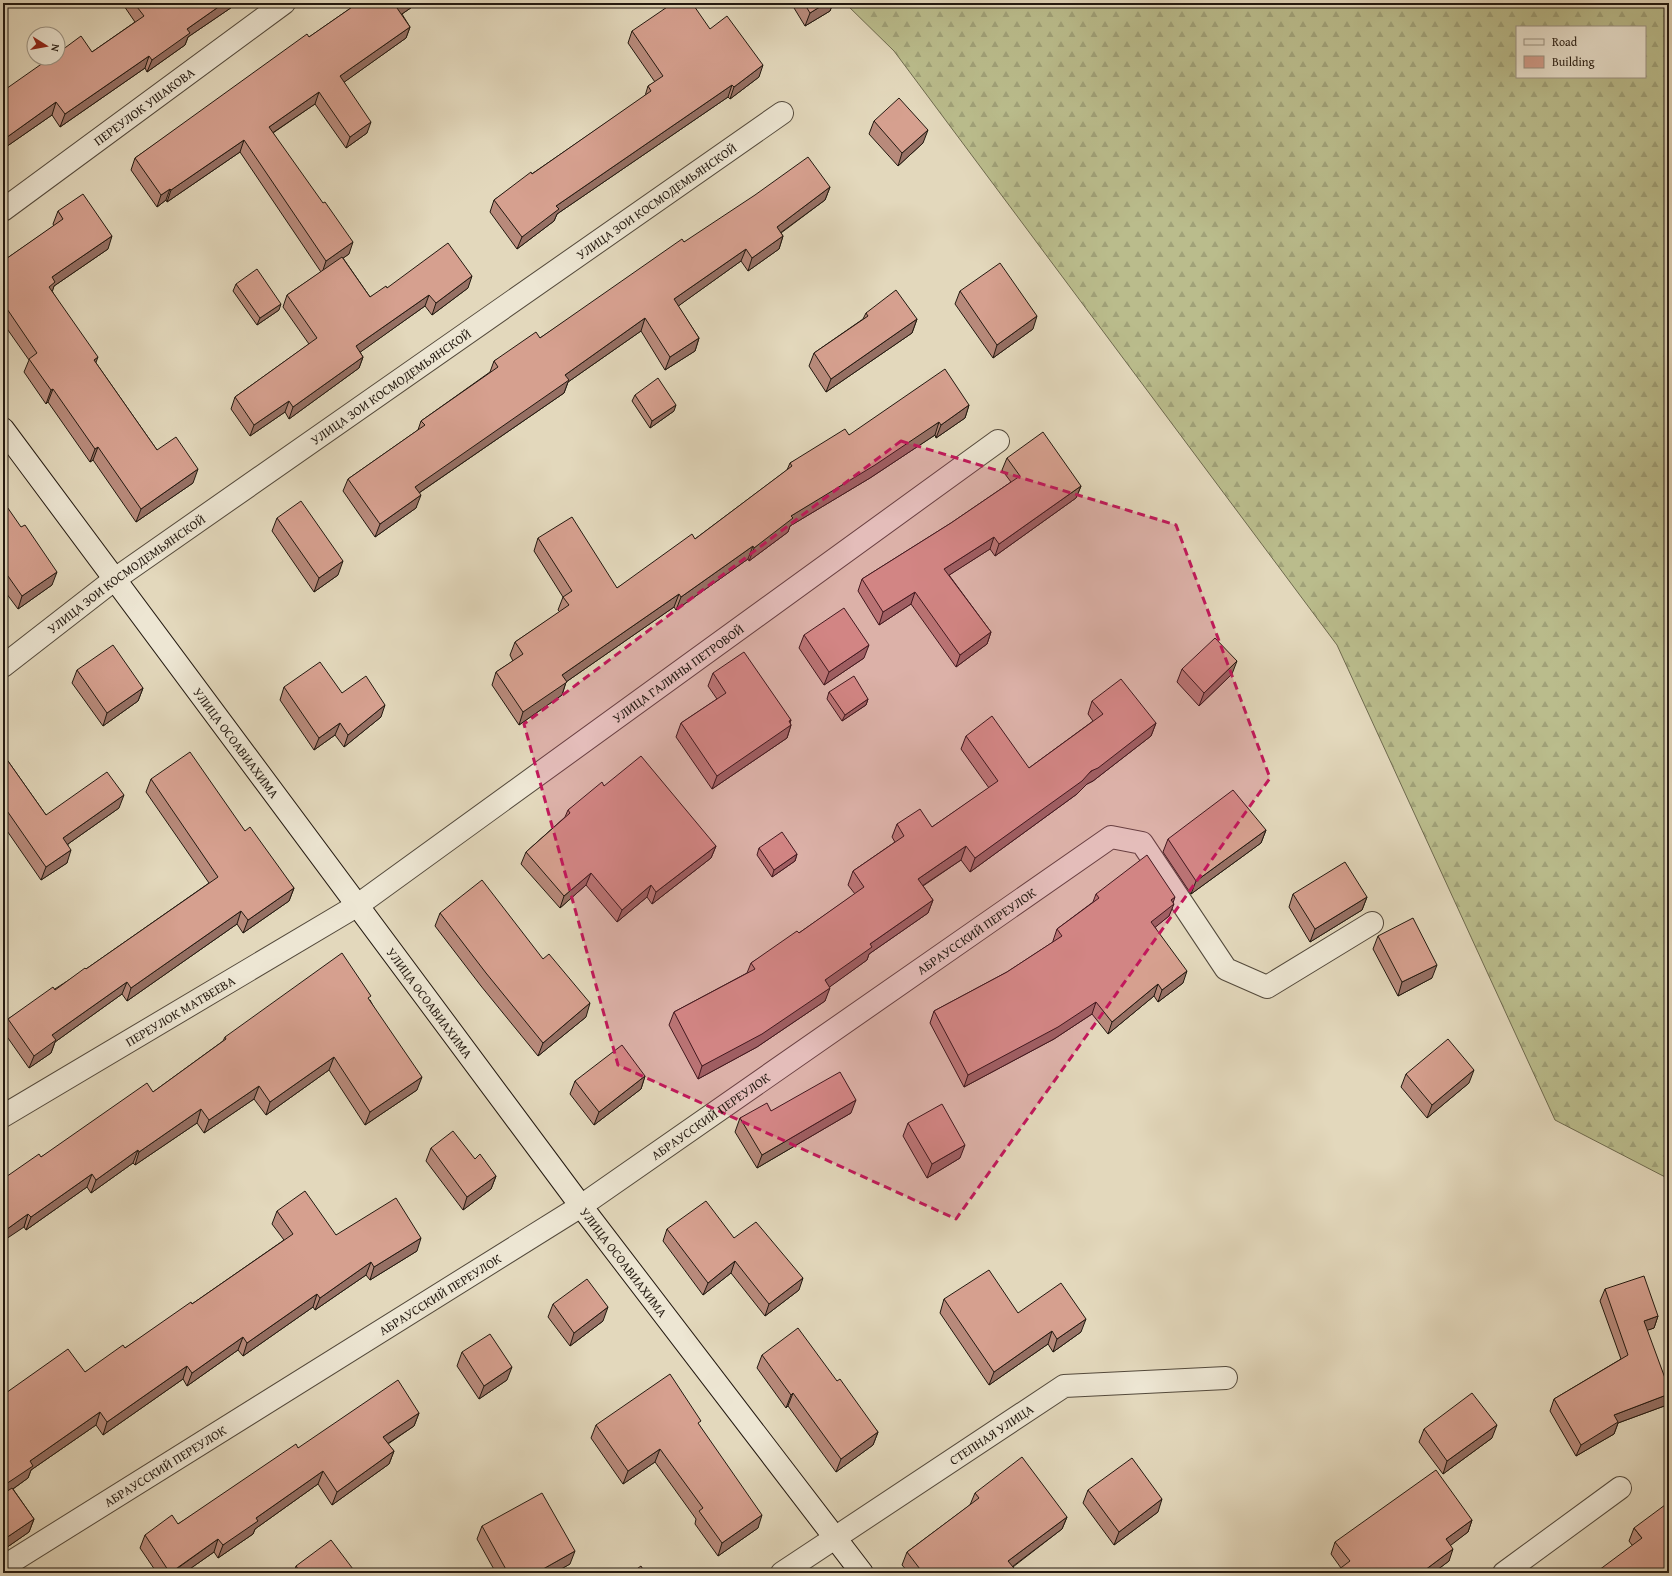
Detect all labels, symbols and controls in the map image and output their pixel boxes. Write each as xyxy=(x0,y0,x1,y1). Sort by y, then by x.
north arrow xyxy=(26,26,66,66)
legend xyxy=(1516,26,1646,78)
text: Road xyxy=(1552,33,1578,50)
text: N xyxy=(47,43,64,54)
text: Building xyxy=(1552,53,1595,70)
street label: ПЕРЕУЛОК УШАКОВА xyxy=(90,63,199,150)
street label: УЛИЦА ЗОИ КОСМОДЕМЬЯНСКОЙ xyxy=(572,138,741,264)
street label: УЛИЦА ЗОИ КОСМОДЕМЬЯНСКОЙ xyxy=(307,324,475,450)
street label: УЛИЦА ЗОИ КОСМОДЕМЬЯНСКОЙ xyxy=(43,510,210,638)
street label: УЛИЦА ГАЛИНЫ ПЕТРОВОЙ xyxy=(609,619,748,728)
street label: УЛИЦА ОСОАВИАХИМА xyxy=(188,684,284,802)
street label: АБРАУССКИЙ ПЕРЕУЛОК xyxy=(913,883,1040,979)
street label: УЛИЦА ОСОАВИАХИМА xyxy=(382,944,477,1062)
street label: ПЕРЕУЛОК МАТВЕЕВА xyxy=(122,971,239,1051)
street label: АБРАУССКИЙ ПЕРЕУЛОК xyxy=(647,1068,774,1165)
street label: УЛИЦА ОСОАВИАХИМА xyxy=(575,1203,672,1321)
street label: АБРАУССКИЙ ПЕРЕУЛОК xyxy=(375,1249,505,1340)
street label: СТЕПНАЯ УЛИЦА xyxy=(946,1400,1037,1470)
street label: АБРАУССКИЙ ПЕРЕУЛОК xyxy=(100,1421,230,1512)

